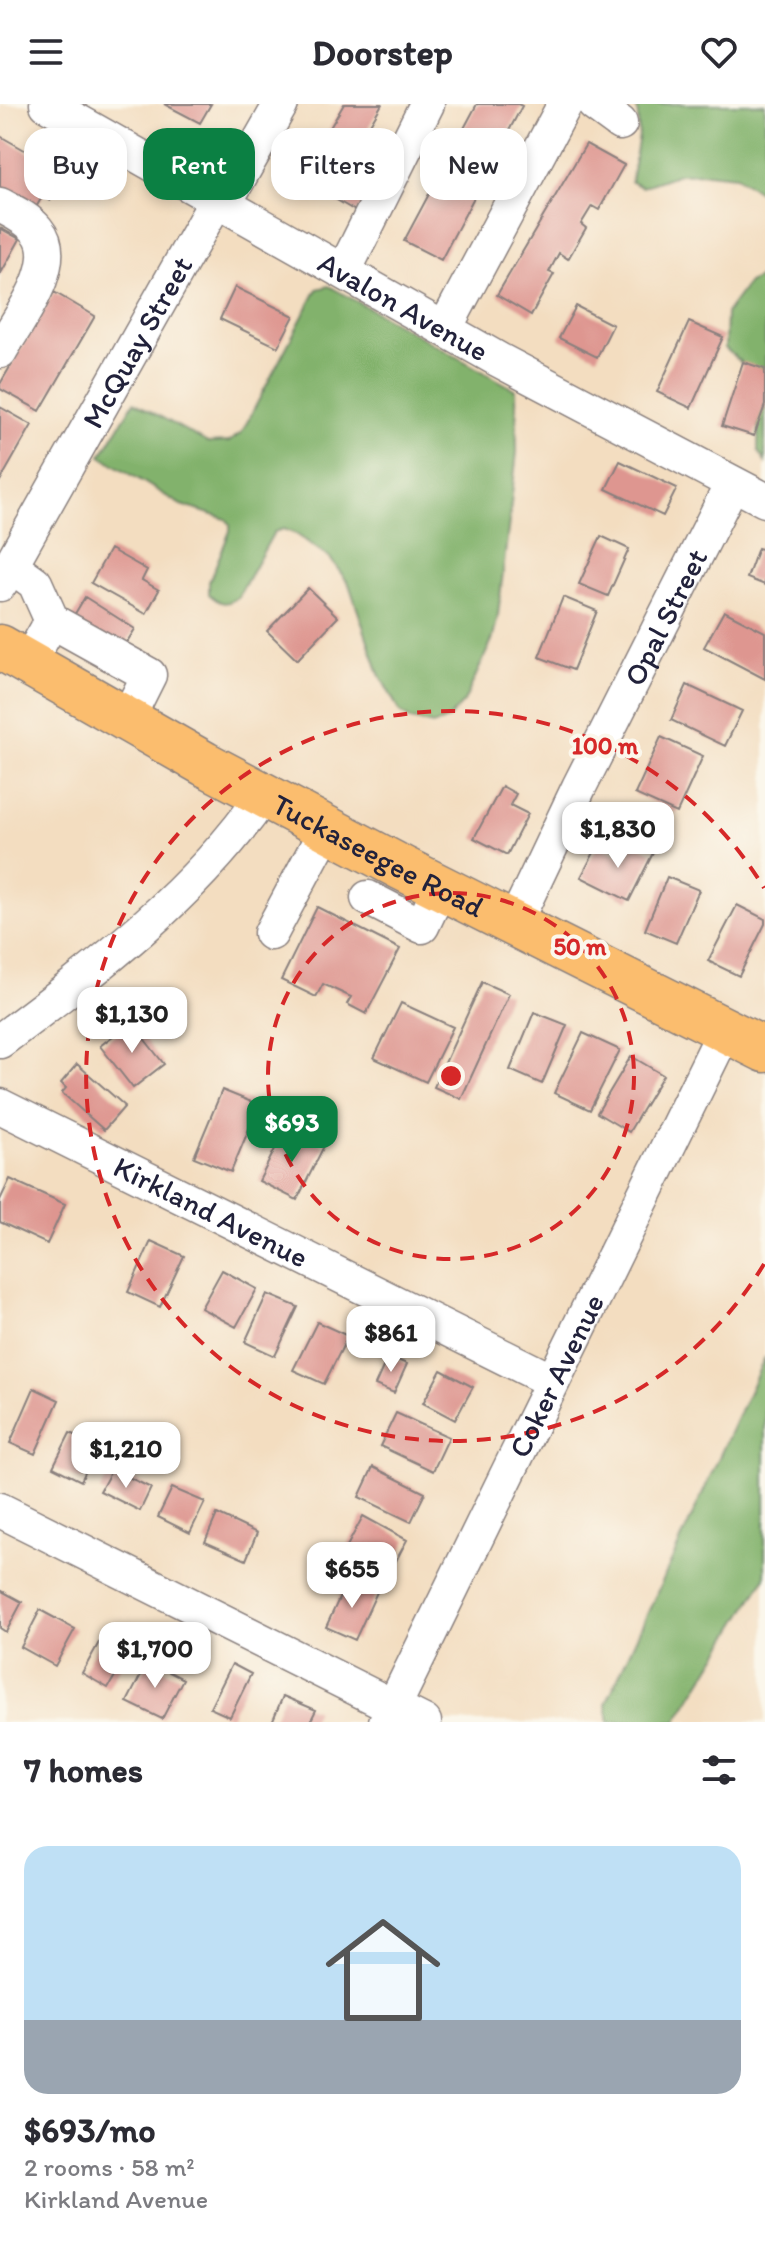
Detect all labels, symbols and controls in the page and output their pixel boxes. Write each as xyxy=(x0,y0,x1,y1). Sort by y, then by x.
icon: menu xyxy=(24,30,68,74)
icon: heart xyxy=(697,30,741,74)
text: Doorstep xyxy=(312,31,453,74)
chip: Buy xyxy=(24,128,127,200)
chip: Rent xyxy=(143,128,255,200)
chip: Filters xyxy=(271,128,404,200)
chip: New xyxy=(420,128,527,200)
street label: Avalon Avenue xyxy=(312,243,495,369)
street label: McQuay Street xyxy=(73,249,200,434)
street label: Opal Street xyxy=(615,542,715,692)
text: 100 m xyxy=(572,731,639,760)
street label: Tuckaseegee Road xyxy=(267,785,491,925)
pin: $1,830 xyxy=(553,802,683,870)
text: $1,830 xyxy=(580,812,656,844)
text: 50 m xyxy=(554,932,607,961)
pin: $1,130 xyxy=(67,987,197,1055)
text: $1,130 xyxy=(95,997,169,1029)
centre of rings xyxy=(437,1062,465,1090)
pin: $693 xyxy=(245,1096,339,1164)
text: $693 xyxy=(265,1106,319,1138)
street label: Kirkland Avenue xyxy=(108,1147,315,1275)
street label: Coker Avenue xyxy=(500,1287,612,1463)
pin: $861 xyxy=(344,1306,438,1374)
text: $861 xyxy=(364,1316,418,1348)
pin: $1,210 xyxy=(61,1422,191,1490)
text: $1,210 xyxy=(89,1432,163,1464)
pin: $655 xyxy=(305,1542,399,1610)
text: $655 xyxy=(325,1552,379,1584)
pin: $1,700 xyxy=(90,1622,220,1690)
text: $1,700 xyxy=(117,1632,193,1664)
icon: filters xyxy=(697,1748,741,1792)
text: 7 homes xyxy=(24,1750,143,1791)
icon: home xyxy=(311,1898,455,2042)
text: $693/mo xyxy=(24,2110,156,2151)
text: 2 rooms · 58 m² xyxy=(24,2151,195,2183)
text: Kirkland Avenue xyxy=(24,2183,208,2215)

